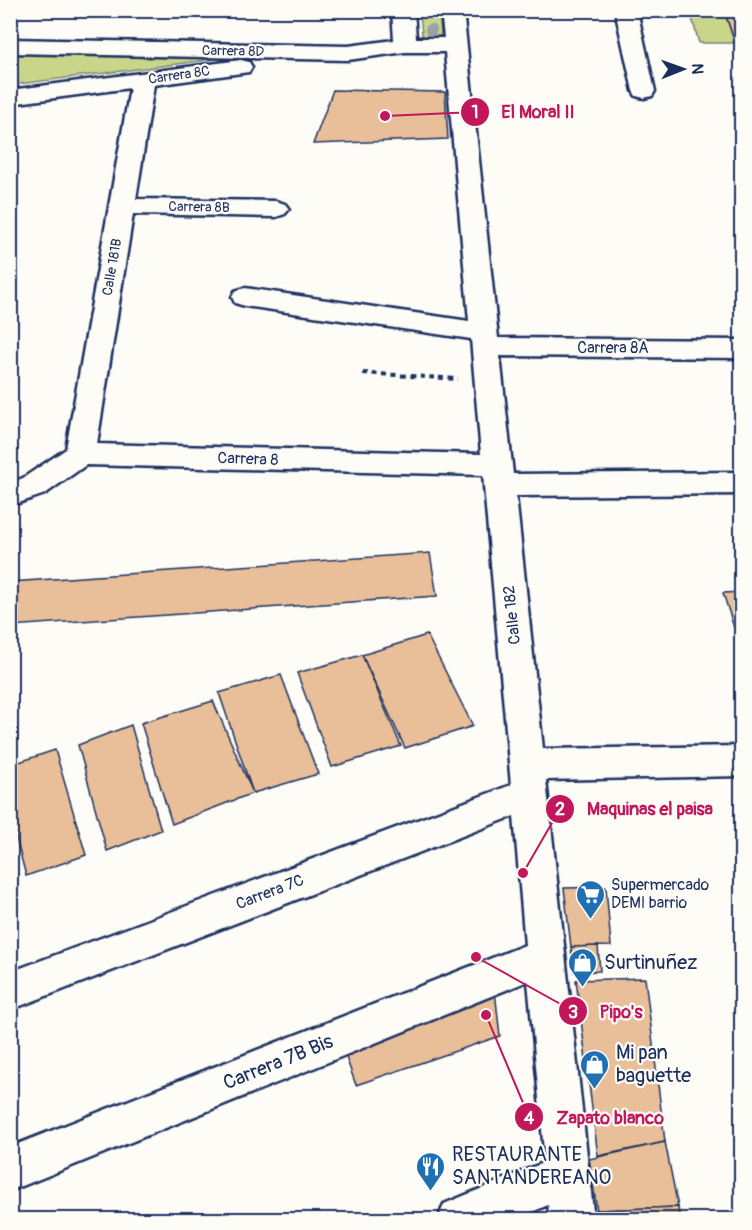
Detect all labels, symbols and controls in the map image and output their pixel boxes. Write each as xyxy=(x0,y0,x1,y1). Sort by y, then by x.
north arrow xyxy=(653,39,713,99)
street label: Carrera 8D xyxy=(202,42,264,60)
street label: Carrera 8C xyxy=(147,62,211,88)
text: N xyxy=(687,63,707,75)
callout: El Moral II xyxy=(460,94,587,130)
text: 1 xyxy=(471,101,479,124)
text: El Moral II xyxy=(501,101,575,124)
street label: Carrera 8B xyxy=(168,198,230,216)
street label: Calle 181B xyxy=(99,237,125,297)
street label: Carrera 8A xyxy=(577,338,649,358)
street label: Carrera 8 xyxy=(217,448,279,470)
street label: Calle 182 xyxy=(499,584,525,646)
callout: Maquinas el paisa xyxy=(545,791,724,827)
text: 2 xyxy=(555,798,565,821)
text: Maquinas el paisa xyxy=(587,798,714,821)
street label: Carrera 7C xyxy=(233,870,307,914)
place label: Supermercado DEMI barrio xyxy=(611,875,709,913)
supermarket icon: Supermercado DEMI barrio xyxy=(574,878,606,920)
shop icon: Surtinuñez xyxy=(567,946,599,988)
place label: Surtinuñez xyxy=(604,950,697,975)
callout: Pipo's xyxy=(558,993,655,1029)
text: 3 xyxy=(568,1001,578,1024)
text: Pipo's xyxy=(600,1001,643,1024)
street label: Carrera 7B Bis xyxy=(219,1029,337,1095)
place label: Mi pan baguette xyxy=(616,1040,691,1088)
shop icon: Mi pan baguette xyxy=(579,1048,611,1090)
callout: Zapato blanco xyxy=(514,1099,676,1135)
text: 4 xyxy=(524,1107,535,1130)
text: Zapato blanco xyxy=(556,1107,664,1130)
place label: RESTAURANTE SANTANDEREANO xyxy=(452,1142,611,1190)
restaurant icon: RESTAURANTE SANTANDEREANO xyxy=(415,1150,447,1192)

